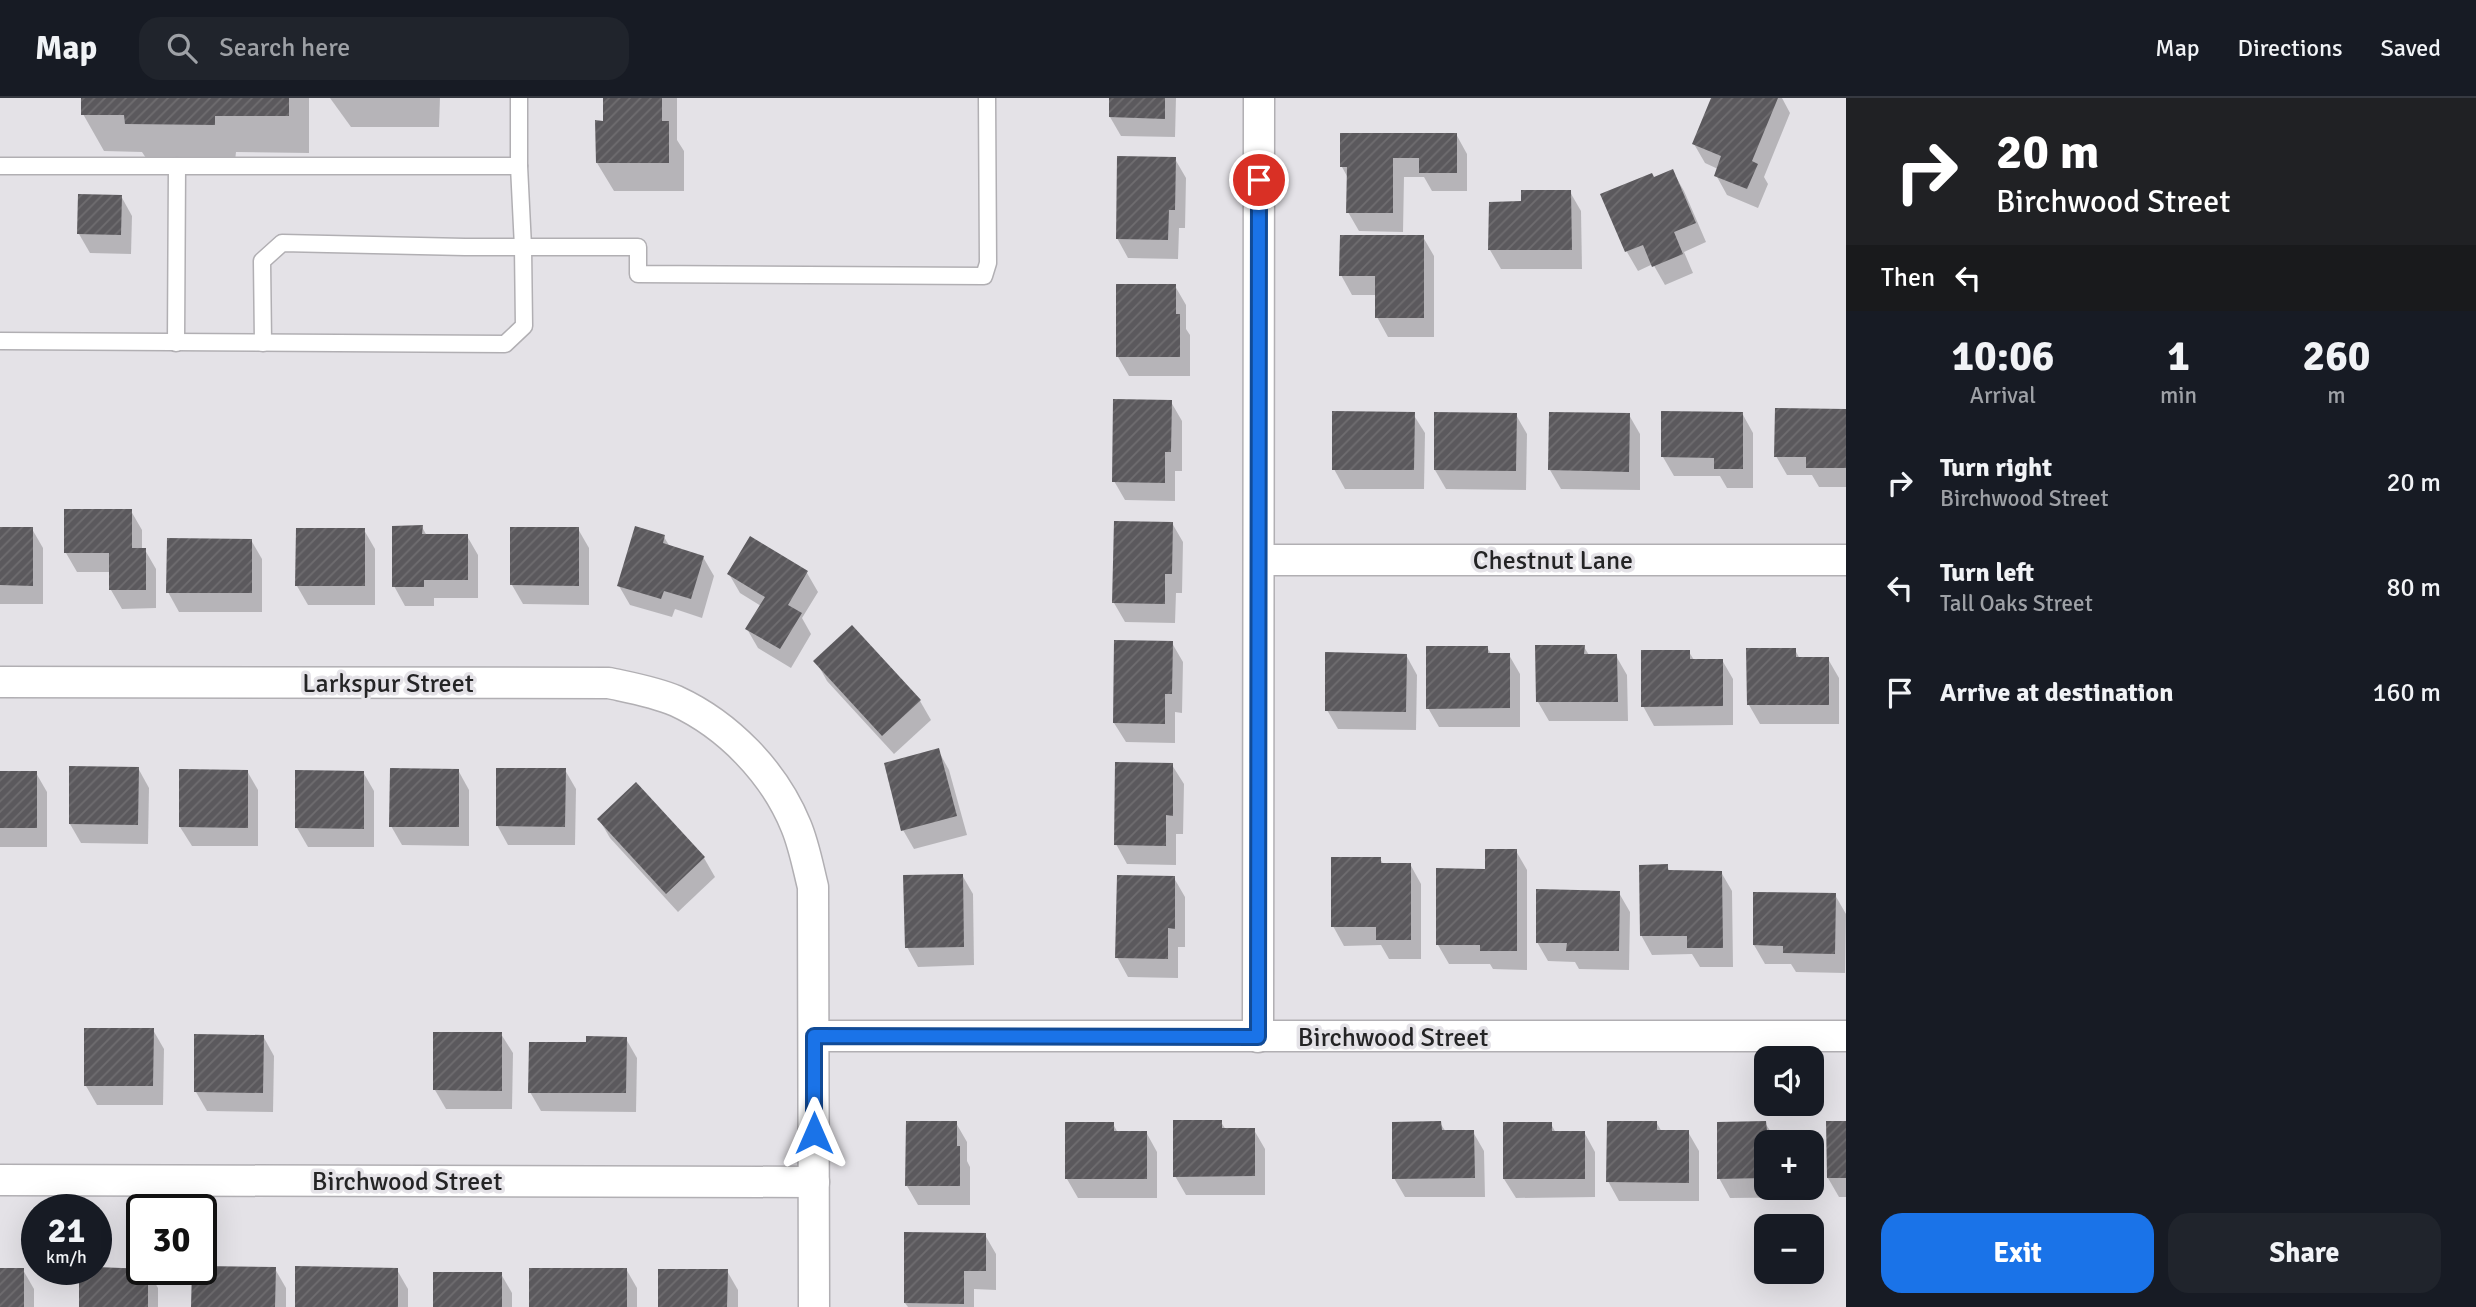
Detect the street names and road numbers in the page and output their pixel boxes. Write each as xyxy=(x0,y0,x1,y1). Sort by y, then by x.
street label: Chestnut Lane xyxy=(1473,545,1633,577)
street label: Larkspur Street xyxy=(302,668,474,700)
street label: Birchwood Street xyxy=(1298,1022,1488,1054)
street label: Birchwood Street xyxy=(312,1166,502,1198)

